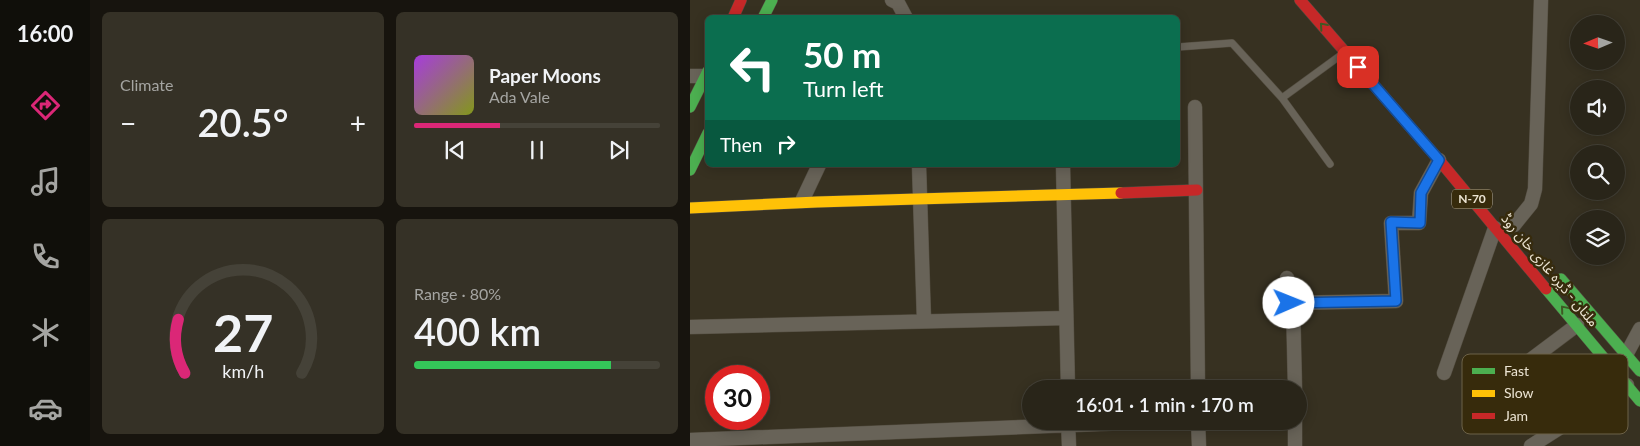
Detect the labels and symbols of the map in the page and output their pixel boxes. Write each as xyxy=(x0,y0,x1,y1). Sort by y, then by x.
north arrow xyxy=(1570,15,1625,70)
one-way arrow xyxy=(1319,22,1328,31)
pin xyxy=(1337,46,1379,88)
road number: N-70 xyxy=(1452,190,1492,208)
street label: ملتان - ڈیرہ غازی خان روڈ xyxy=(1497,210,1603,330)
position arrow xyxy=(1262,276,1314,328)
one-way arrow xyxy=(1560,306,1569,315)
legend xyxy=(1462,354,1628,434)
text: Fast xyxy=(1504,362,1529,379)
speed limit sign: 30 xyxy=(705,365,770,430)
text: Slow xyxy=(1504,384,1534,401)
text: Jam xyxy=(1504,407,1528,424)

